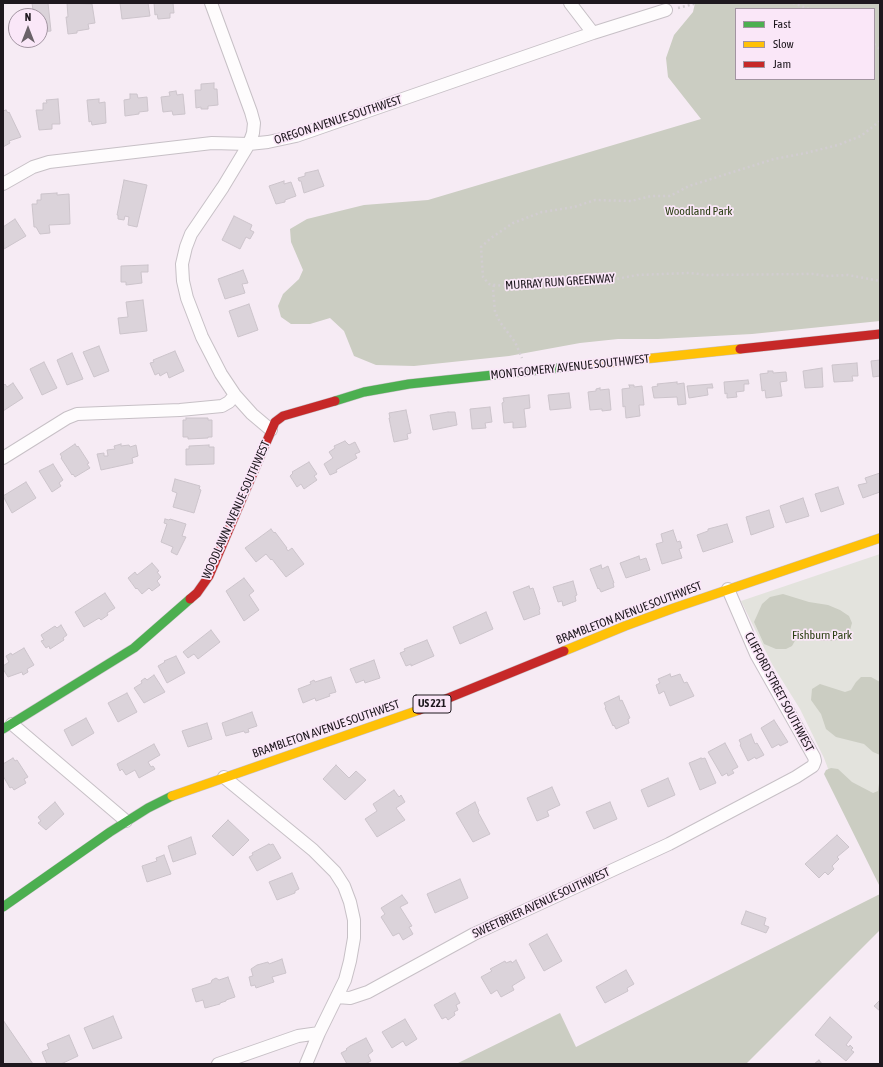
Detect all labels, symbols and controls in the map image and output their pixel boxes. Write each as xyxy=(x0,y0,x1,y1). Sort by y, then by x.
north arrow xyxy=(8,8,48,48)
legend xyxy=(735,8,875,80)
text: N xyxy=(25,11,31,23)
text: Fast xyxy=(773,17,791,31)
text: Slow xyxy=(773,37,794,51)
text: Jam xyxy=(773,57,791,71)
street label: OREGON AVENUE SOUTHWEST xyxy=(272,93,404,147)
park label: Woodland Park xyxy=(665,204,733,218)
street label: MURRAY RUN GREENWAY xyxy=(505,271,615,293)
street label: MONTGOMERY AVENUE SOUTHWEST xyxy=(490,351,650,383)
street label: WOODLAWN AVENUE SOUTHWEST xyxy=(199,439,273,581)
street label: BRAMBLETON AVENUE SOUTHWEST xyxy=(554,579,704,647)
park label: Fishburn Park xyxy=(792,628,852,642)
street label: CLIFFORD STREET SOUTHWEST xyxy=(741,630,817,754)
road number: US 221 xyxy=(413,695,451,713)
street label: BRAMBLETON AVENUE SOUTHWEST xyxy=(250,697,402,761)
street label: SWEETBRIER AVENUE SOUTHWEST xyxy=(470,865,612,941)

